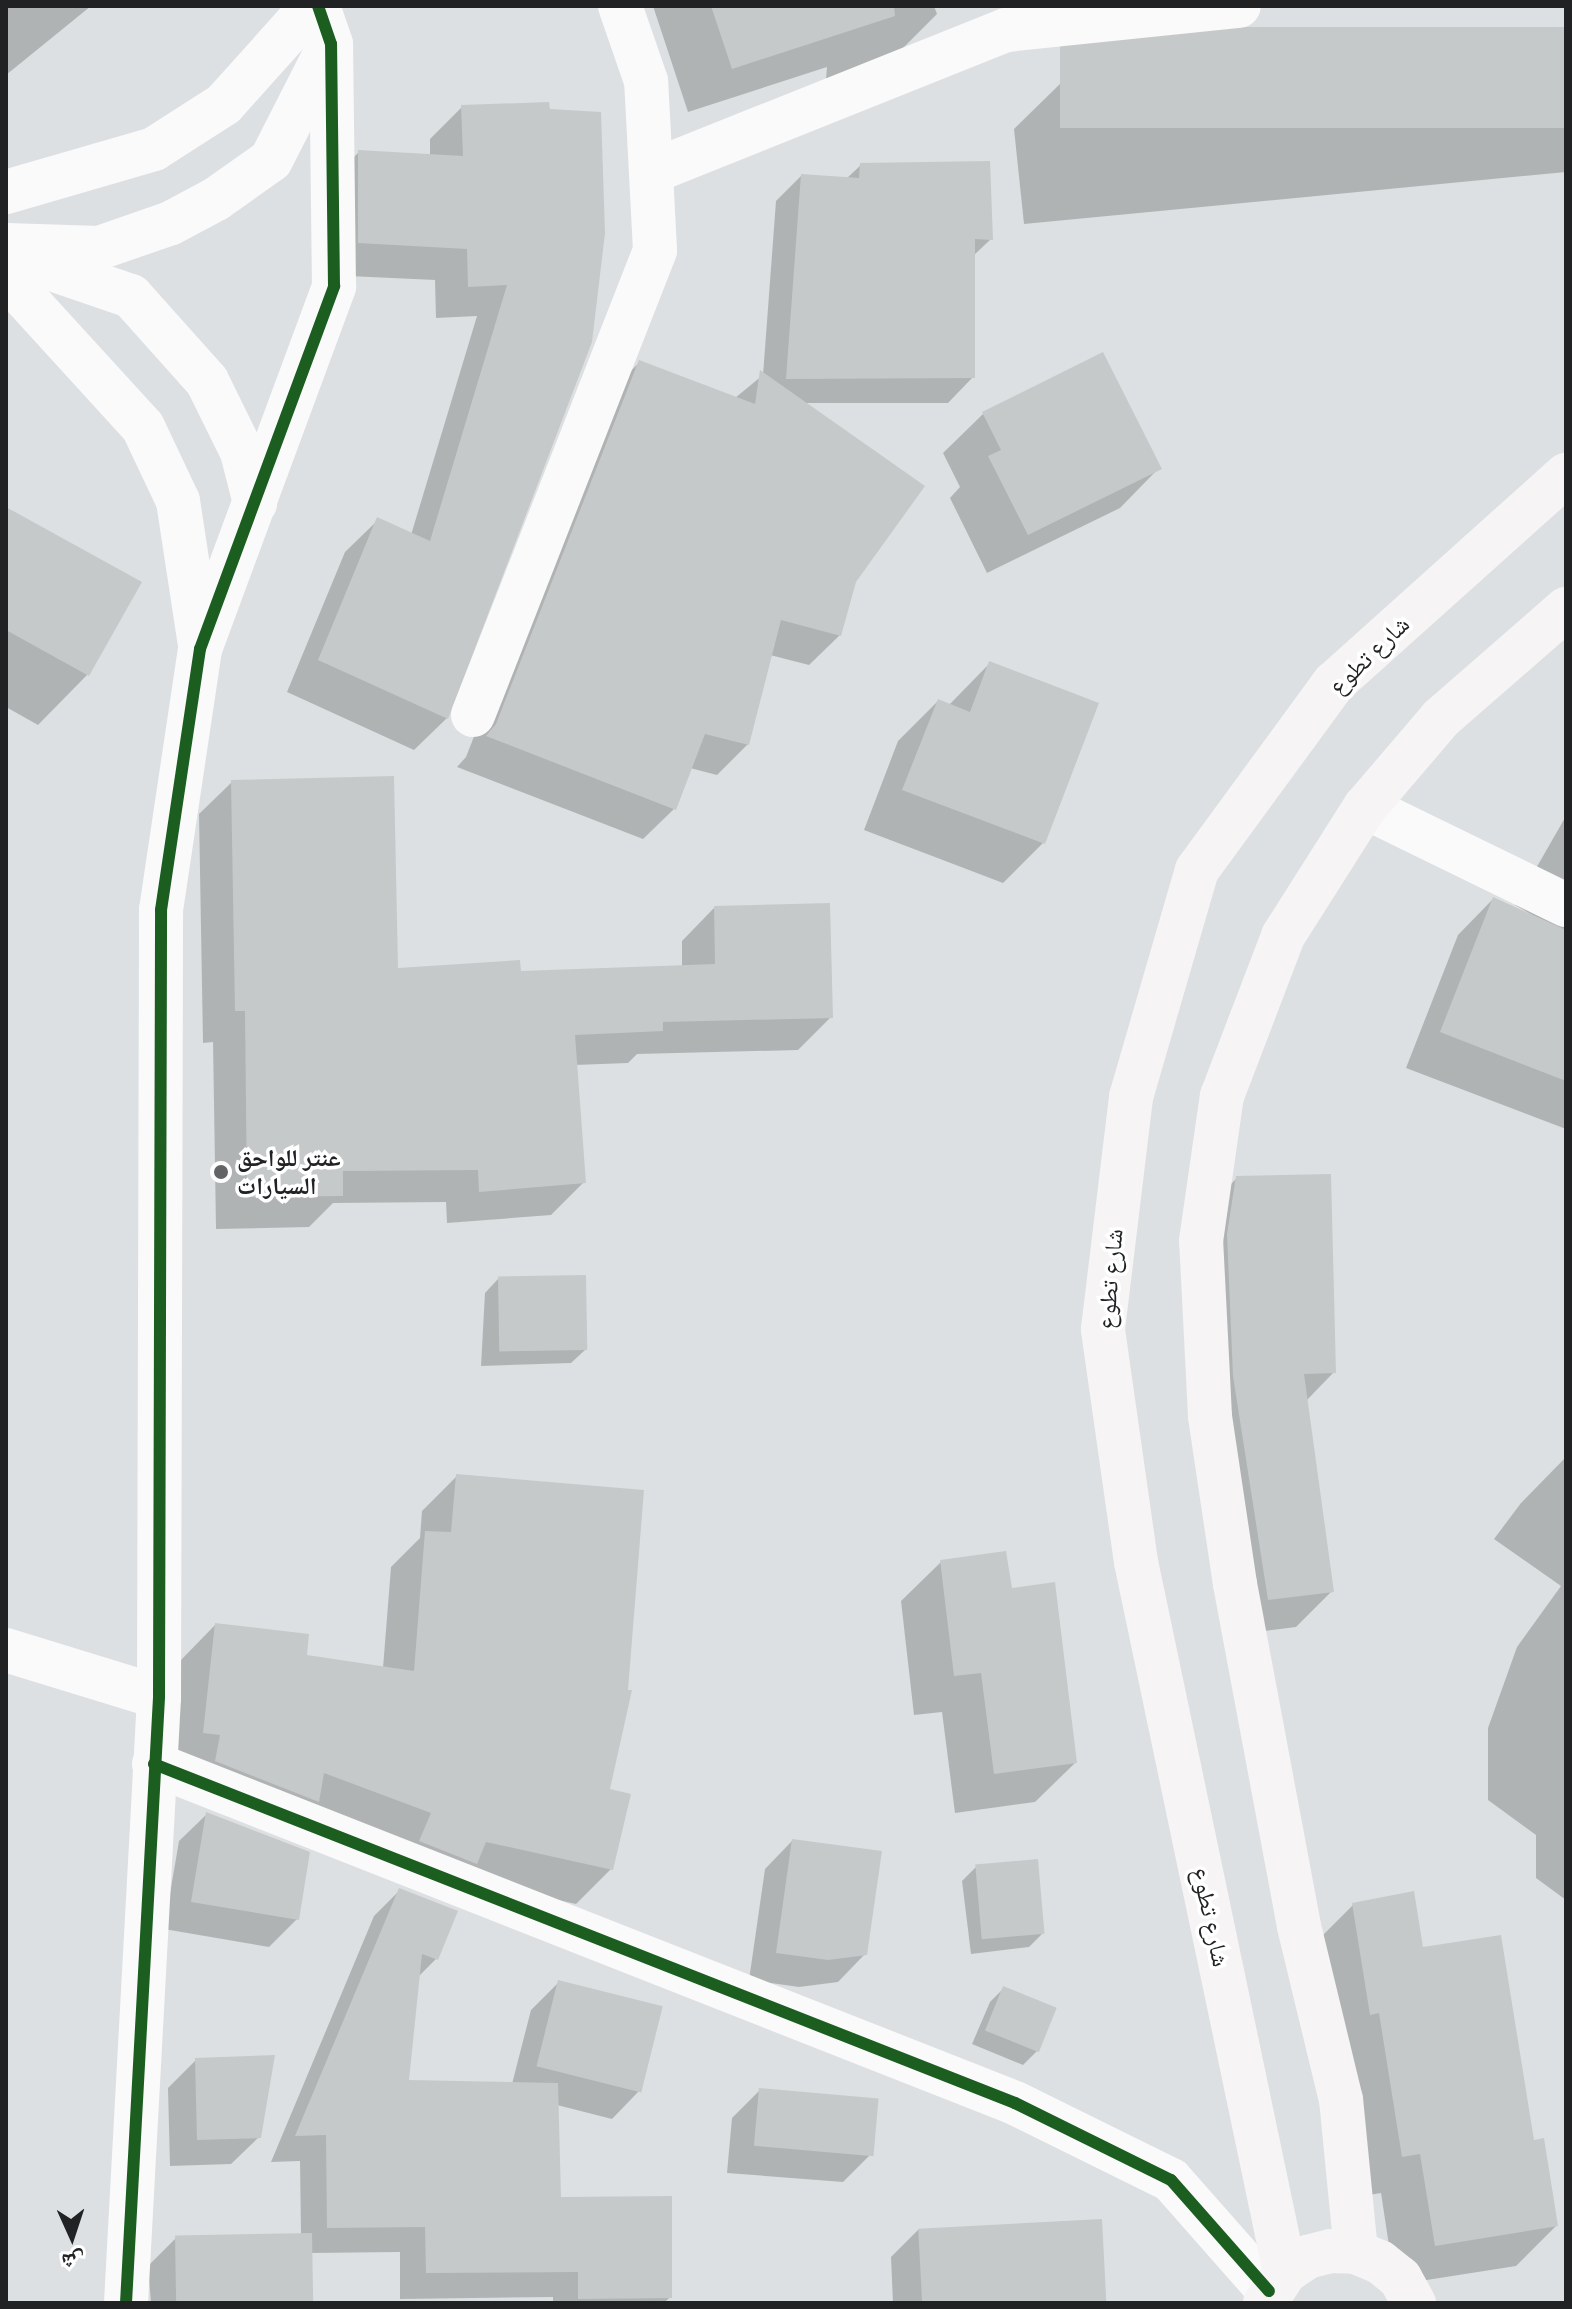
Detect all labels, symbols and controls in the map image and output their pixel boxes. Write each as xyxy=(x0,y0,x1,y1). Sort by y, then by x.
street label: شارع تطوع xyxy=(1323,610,1415,700)
place label: عنتر للواحق السيارات xyxy=(237,1144,341,1200)
marker: عنتر للواحق السيارات xyxy=(212,1163,230,1181)
street label: شارع تطوع xyxy=(1091,1228,1129,1330)
street label: شارع تطوع xyxy=(1186,1865,1236,1969)
north arrow xyxy=(32,2197,112,2277)
text: ش xyxy=(61,2247,86,2276)

